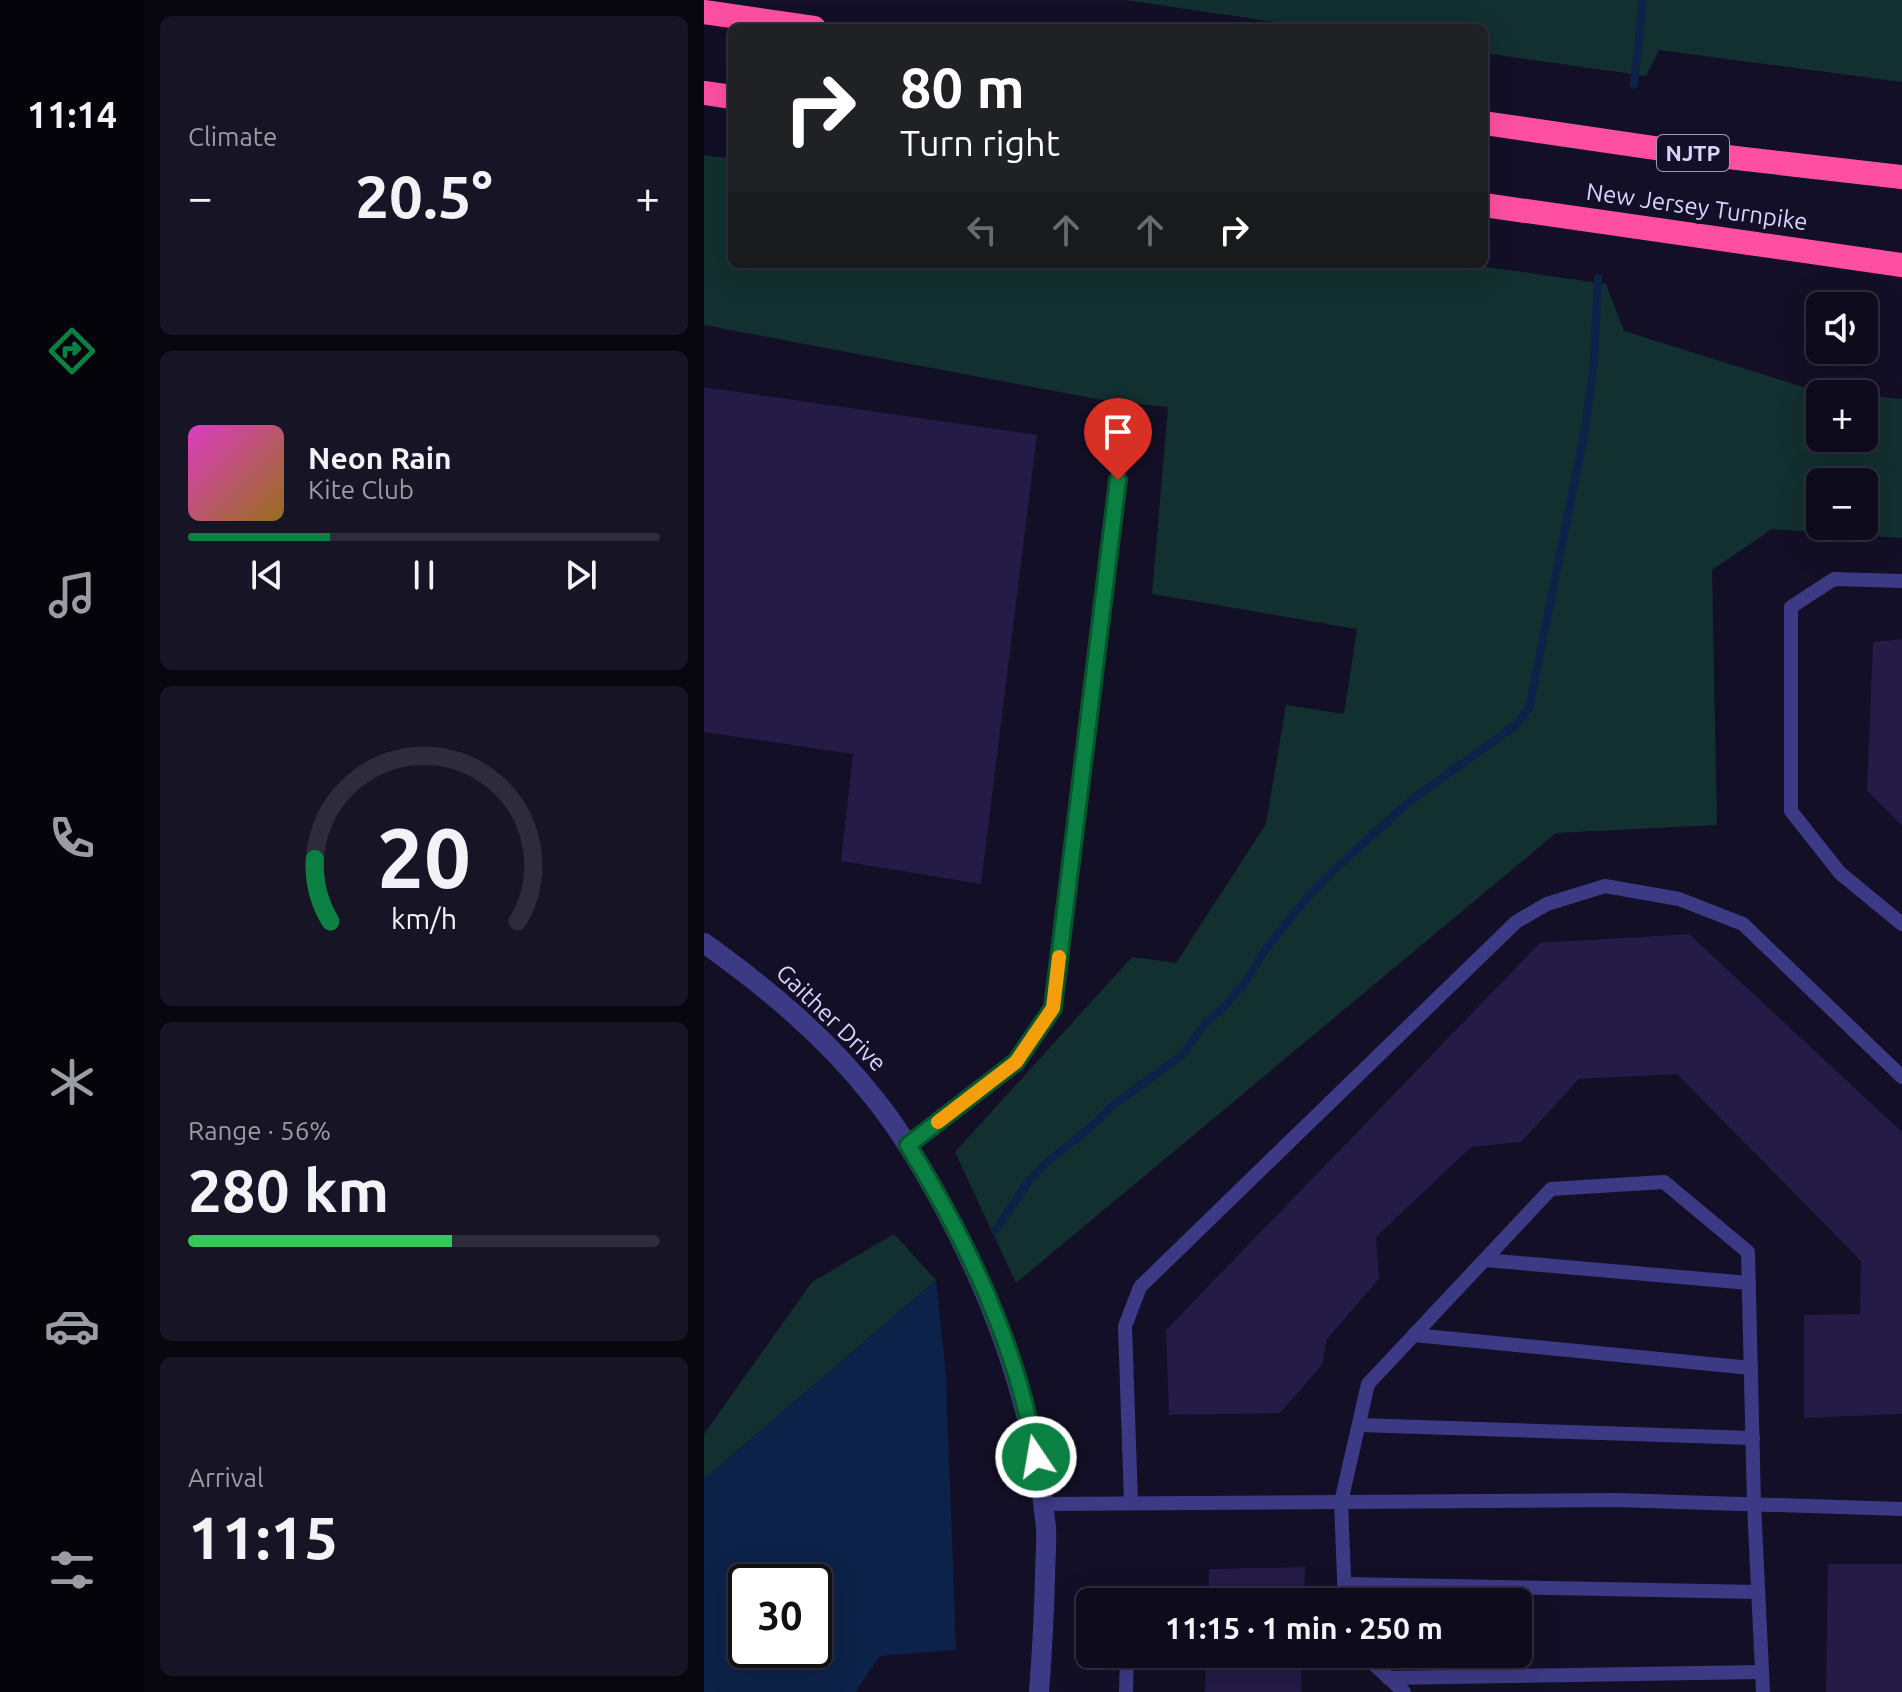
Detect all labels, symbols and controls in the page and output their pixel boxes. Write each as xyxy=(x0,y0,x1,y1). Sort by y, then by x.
icon: right xyxy=(768,56,872,160)
text: 80 m xyxy=(900,56,1025,119)
text: 11:14 xyxy=(27,94,117,135)
text: Climate xyxy=(188,122,277,151)
text: Turn right xyxy=(900,122,1060,163)
road number: NJTP xyxy=(1657,135,1729,171)
text: 20.5° xyxy=(355,162,493,229)
text: − xyxy=(188,172,213,221)
text: + xyxy=(635,172,660,221)
street label: New Jersey Turnpike xyxy=(1585,178,1810,235)
icon: left xyxy=(960,208,1004,252)
icon: ahead xyxy=(1044,208,1088,252)
icon: ahead xyxy=(1128,208,1172,252)
icon: right xyxy=(1212,208,1256,252)
map controls xyxy=(1806,292,1878,540)
button: sound xyxy=(1806,292,1878,364)
icon: directions xyxy=(44,323,100,379)
button: + xyxy=(1806,380,1878,452)
pin xyxy=(1084,398,1152,480)
icon: arrive xyxy=(1096,410,1140,454)
text: Neon Rain xyxy=(308,441,452,475)
button: − xyxy=(1806,468,1878,540)
text: Kite Club xyxy=(308,475,414,504)
icon: previous xyxy=(245,553,289,597)
icon: pause xyxy=(402,553,446,597)
icon: next xyxy=(559,553,603,597)
icon: music xyxy=(44,567,100,623)
icon: phone xyxy=(44,810,100,866)
text: 20 xyxy=(377,810,471,904)
text: km/h xyxy=(391,902,457,934)
street label: Gaither Drive xyxy=(771,959,892,1077)
icon: climate xyxy=(44,1054,100,1110)
text: Range · 56% xyxy=(188,1116,331,1145)
text: 280 km xyxy=(188,1156,389,1223)
icon: car xyxy=(44,1298,100,1354)
position arrow xyxy=(994,1415,1078,1499)
text: Arrival xyxy=(188,1463,264,1492)
text: 11:15 xyxy=(188,1503,338,1570)
icon: filters xyxy=(44,1542,100,1598)
speed limit sign: 30 xyxy=(728,1564,832,1668)
text: 11:15 · 1 min · 250 m xyxy=(1165,1611,1443,1645)

